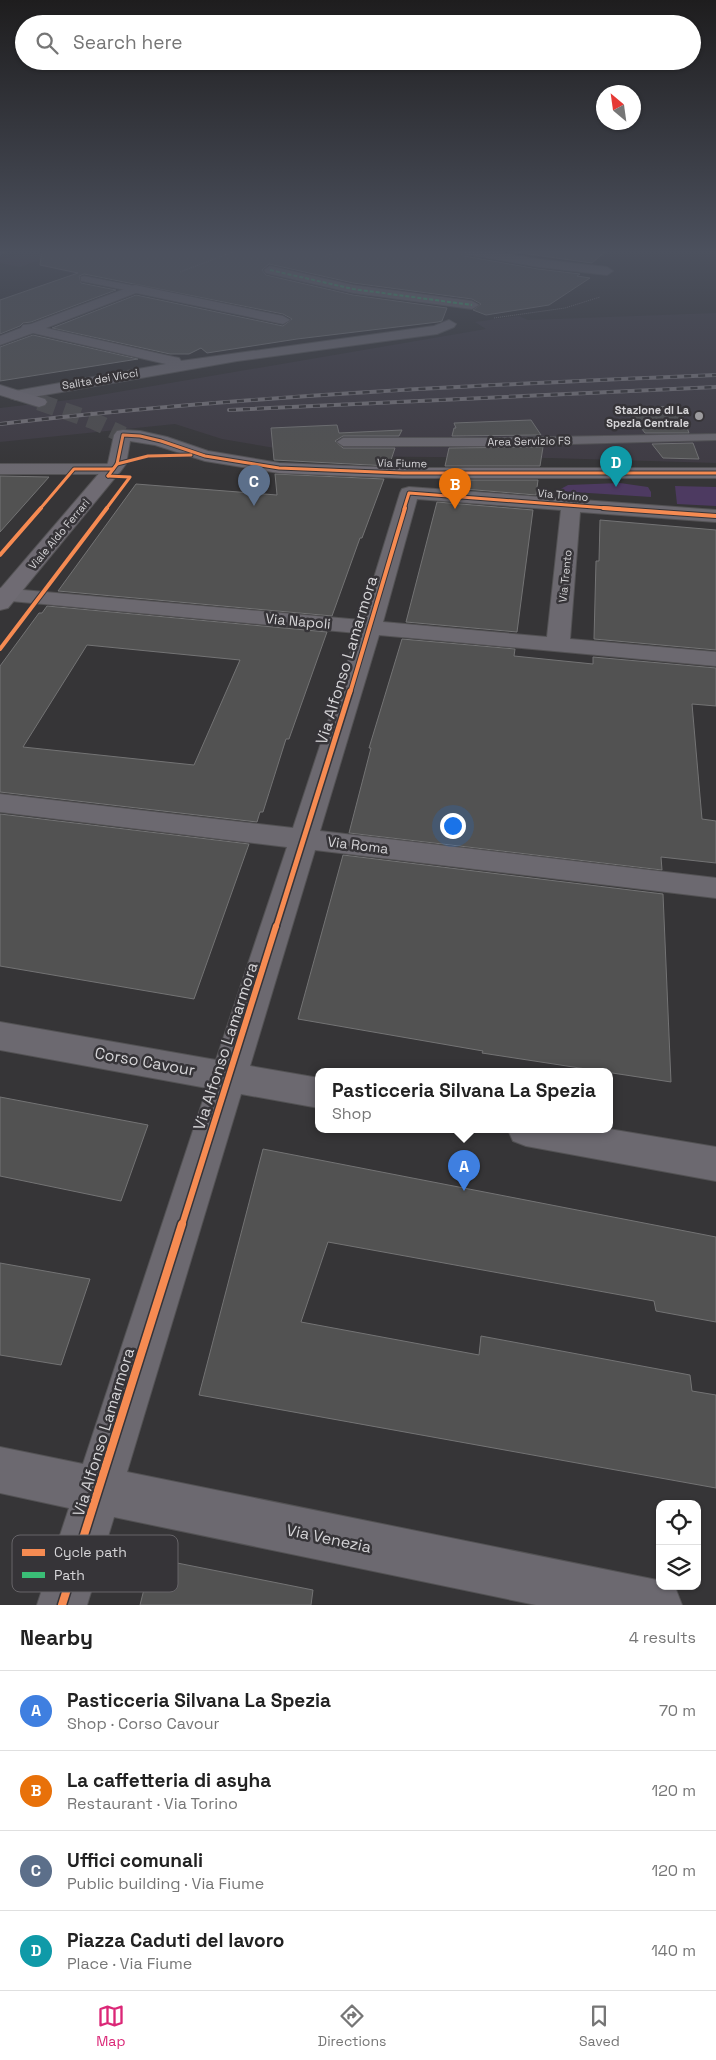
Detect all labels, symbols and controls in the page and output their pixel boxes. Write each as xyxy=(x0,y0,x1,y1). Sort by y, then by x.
search box xyxy=(15,15,701,70)
icon: search xyxy=(33,29,61,57)
text: Search here xyxy=(73,30,183,55)
north arrow xyxy=(596,85,641,130)
street label: Salita dei Vicci xyxy=(61,365,139,393)
place label: Stazione di La Spezia Centrale xyxy=(606,403,690,430)
marker: Stazione di La Spezia Centrale xyxy=(693,410,705,422)
street label: Area Servizio FS xyxy=(487,433,571,449)
pin: D xyxy=(600,446,632,487)
street label: Via Fiume xyxy=(377,456,427,470)
pin: C xyxy=(238,465,270,506)
pin: B xyxy=(439,468,471,509)
street label: Via Torino xyxy=(537,486,589,504)
street label: Viale Aldo Ferrari xyxy=(25,496,93,572)
street label: Via Trento xyxy=(555,549,575,603)
street label: Via Alfonso Lamarmora xyxy=(311,573,382,747)
street label: Via Napoli xyxy=(265,609,331,633)
your location xyxy=(440,813,466,839)
street label: Via Roma xyxy=(326,832,390,858)
street label: Via Alfonso Lamarmora xyxy=(188,960,263,1133)
street label: Corso Cavour xyxy=(93,1042,197,1081)
popup xyxy=(315,1068,613,1133)
text: Pasticceria Silvana La Spezia xyxy=(332,1078,596,1103)
text: Shop xyxy=(332,1103,372,1124)
pin: A xyxy=(448,1150,480,1191)
street label: Via Alfonso Lamarmora xyxy=(68,1345,139,1519)
map controls xyxy=(656,1500,701,1590)
button: locate xyxy=(656,1500,701,1545)
street label: Via Venezia xyxy=(285,1519,373,1558)
legend xyxy=(12,1535,178,1592)
text: Cycle path xyxy=(54,1543,127,1561)
button: layers xyxy=(656,1545,701,1590)
text: Path xyxy=(54,1566,85,1584)
text: Nearby xyxy=(20,1624,93,1651)
text: 4 results xyxy=(629,1627,696,1648)
text: Pasticceria Silvana La Spezia xyxy=(67,1688,331,1713)
text: A xyxy=(31,1700,41,1721)
text: 70 m xyxy=(659,1700,696,1721)
text: Shop · Corso Cavour xyxy=(67,1713,220,1734)
text: La caffetteria di asyha xyxy=(67,1768,271,1793)
text: B xyxy=(31,1780,41,1801)
text: 120 m xyxy=(652,1780,696,1801)
text: Restaurant · Via Torino xyxy=(67,1793,238,1814)
text: Uffici comunali xyxy=(67,1848,203,1873)
text: C xyxy=(31,1860,41,1881)
text: 120 m xyxy=(652,1860,696,1881)
text: Public building · Via Fiume xyxy=(67,1873,264,1894)
text: Piazza Caduti del lavoro xyxy=(67,1928,284,1953)
text: D xyxy=(31,1940,41,1961)
text: 140 m xyxy=(651,1940,696,1961)
text: Place · Via Fiume xyxy=(67,1953,192,1974)
tab: Map xyxy=(96,2002,125,2050)
tab: Directions xyxy=(318,2002,386,2050)
tab: Saved xyxy=(579,2002,620,2050)

